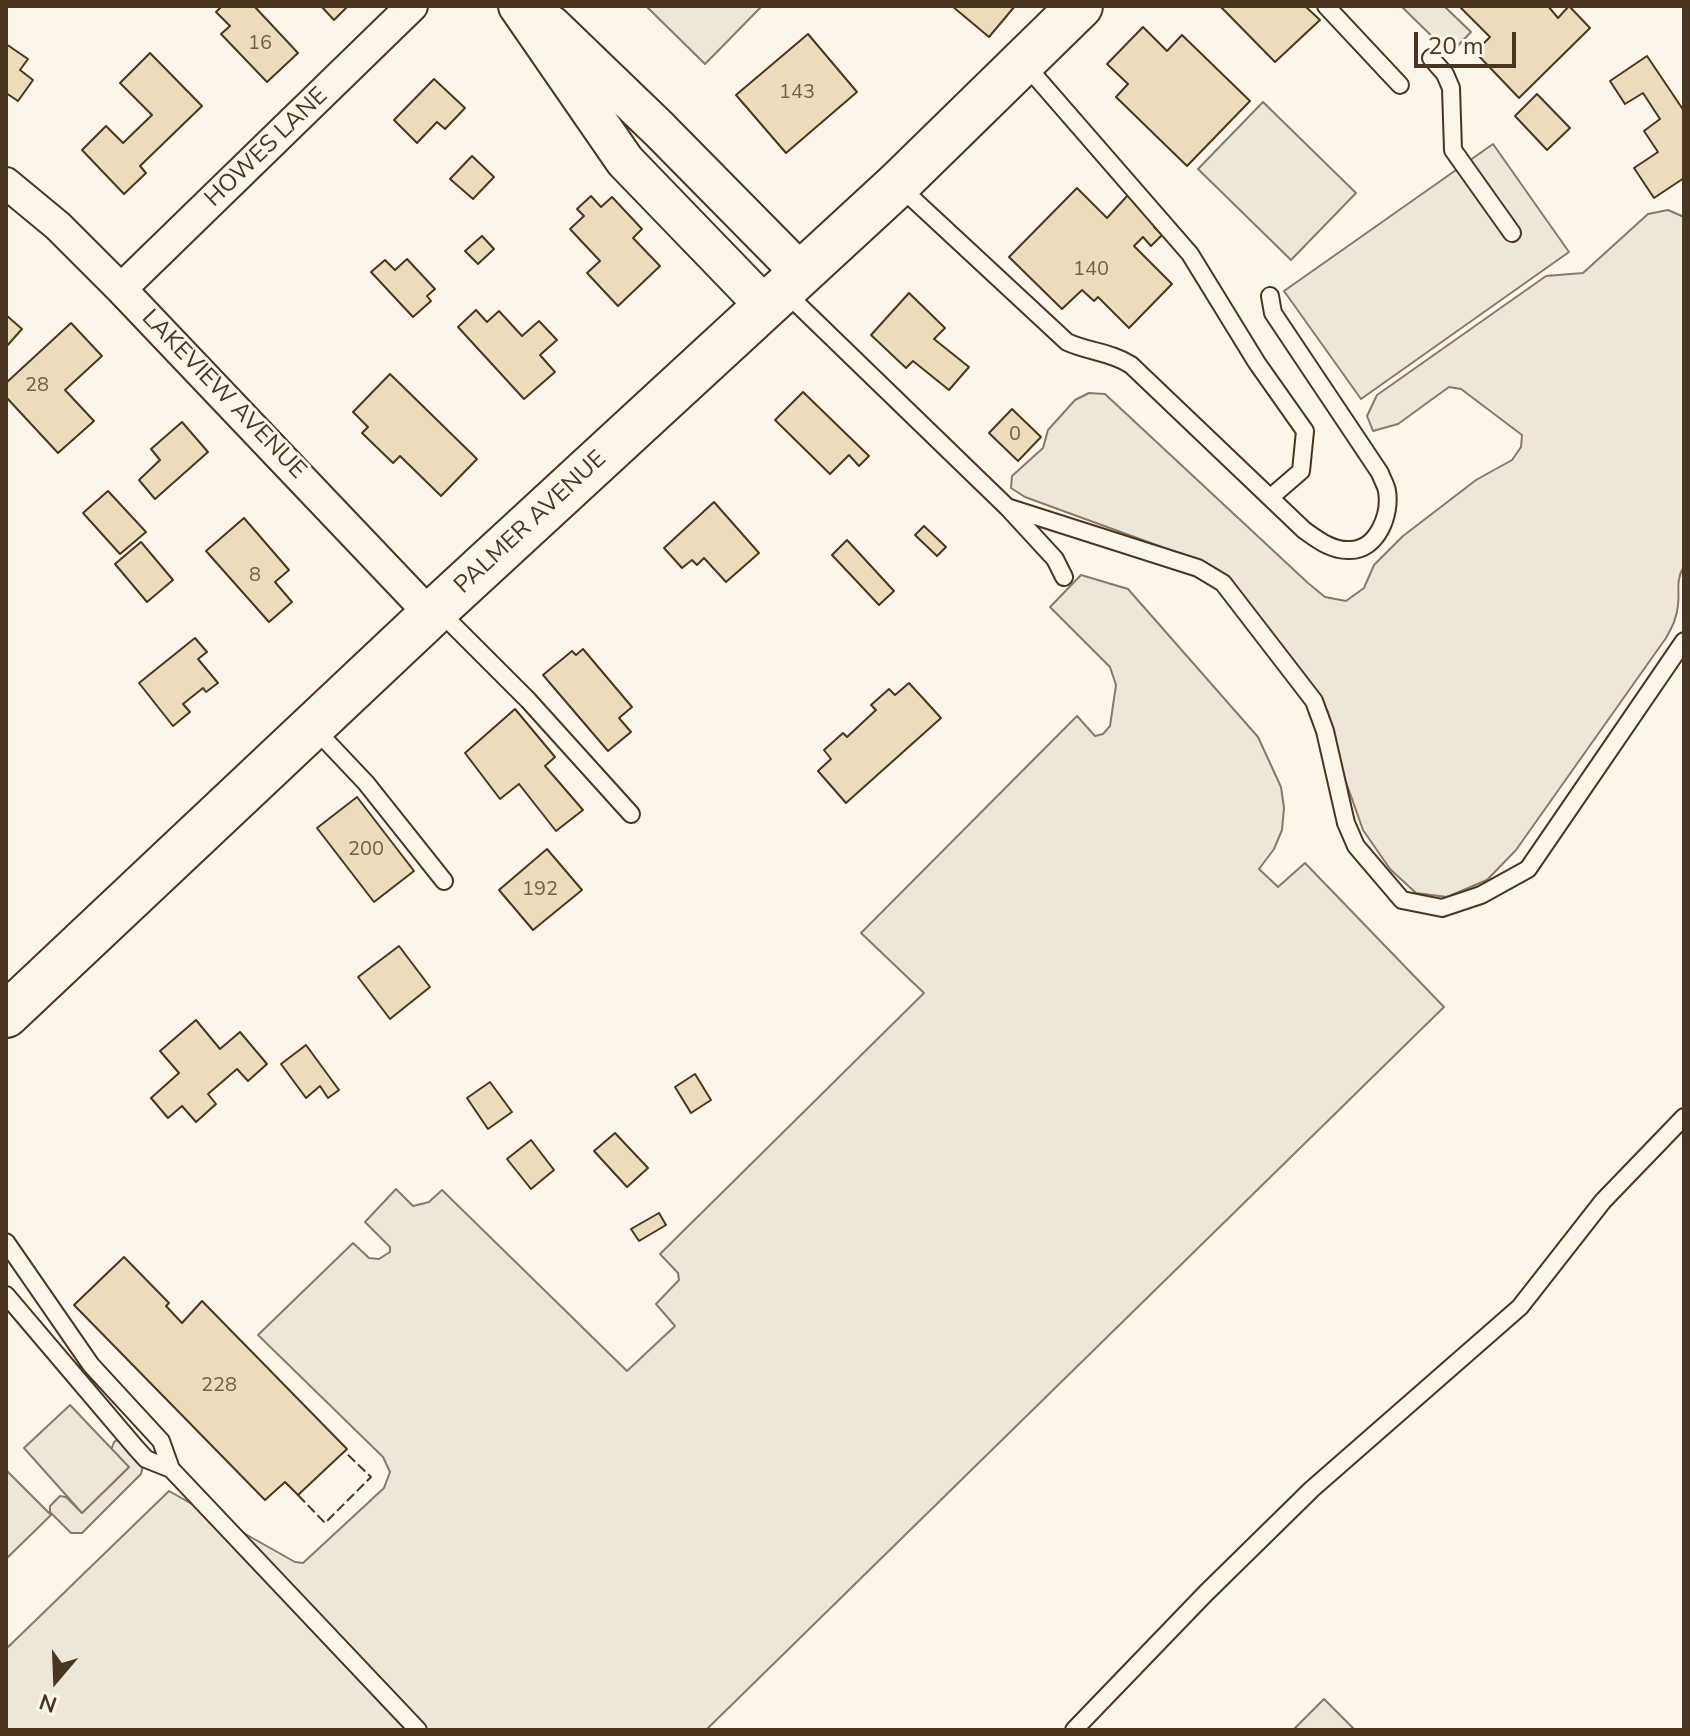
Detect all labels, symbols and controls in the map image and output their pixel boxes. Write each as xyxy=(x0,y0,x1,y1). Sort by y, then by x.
scale bar xyxy=(1418,16,1520,66)
text: 20 m xyxy=(1428,30,1484,62)
house number: 16 xyxy=(248,32,272,56)
house number: 143 xyxy=(779,81,815,105)
street label: HOWES LANE xyxy=(200,82,334,214)
house number: 140 xyxy=(1073,258,1109,282)
street label: LAKEVIEW AVENUE xyxy=(135,304,311,486)
house number: 28 xyxy=(25,374,49,398)
house number: 0 xyxy=(1009,423,1021,447)
street label: PALMER AVENUE xyxy=(449,445,613,601)
house number: 8 xyxy=(249,564,261,588)
house number: 200 xyxy=(348,838,384,862)
house number: 192 xyxy=(522,878,558,902)
house number: 228 xyxy=(201,1374,237,1398)
north arrow xyxy=(16,1640,96,1720)
text: N xyxy=(36,1686,61,1720)

